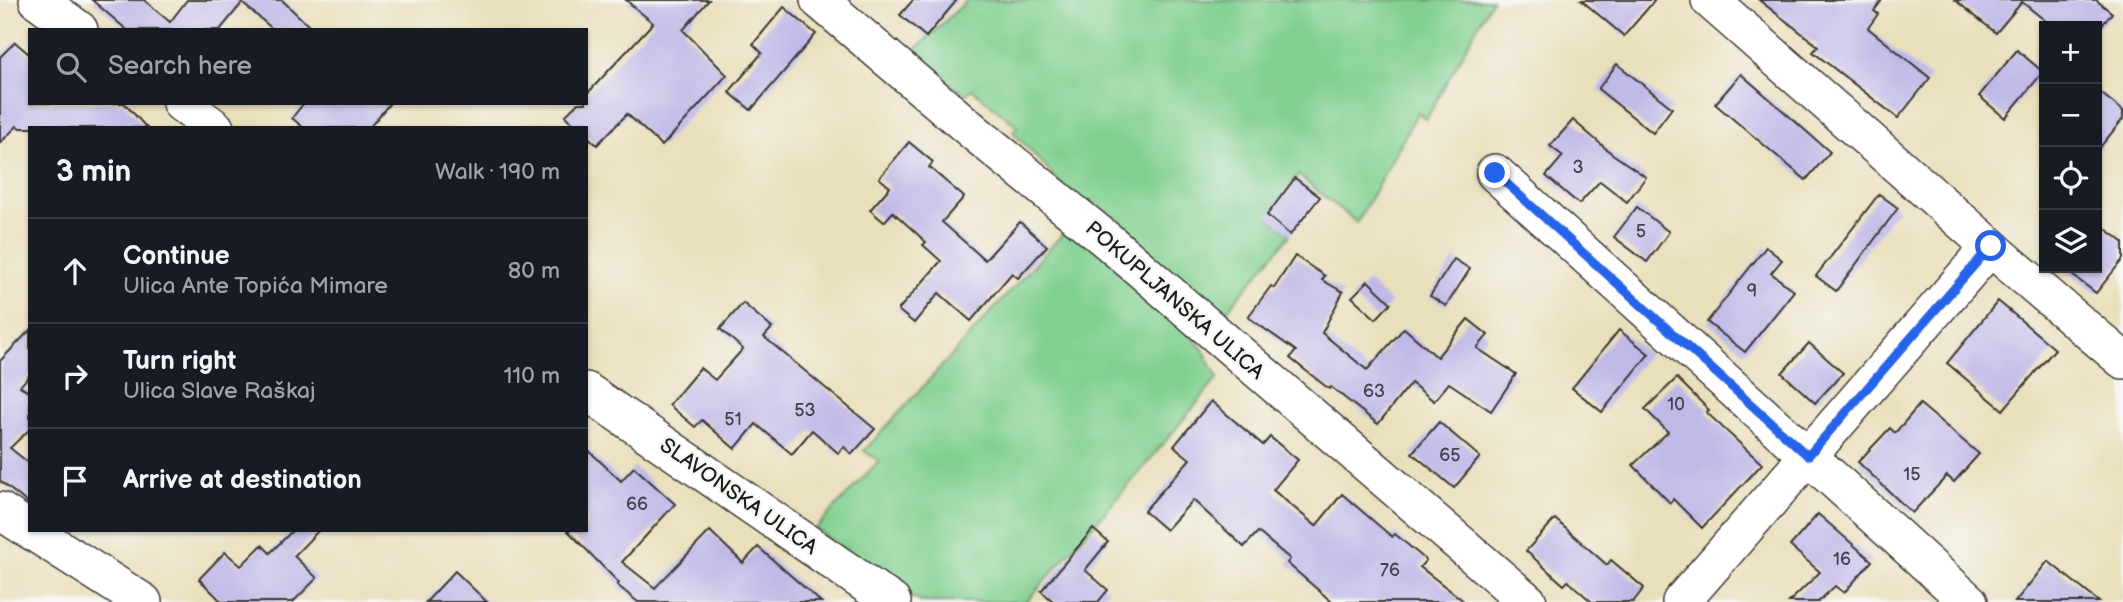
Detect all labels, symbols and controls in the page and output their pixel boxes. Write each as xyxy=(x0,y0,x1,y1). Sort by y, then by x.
map controls xyxy=(2039,21,2102,273)
button: + xyxy=(2039,21,2102,84)
search box xyxy=(28,28,588,105)
icon: search xyxy=(52,48,90,86)
text: Search here xyxy=(108,51,252,82)
button: − xyxy=(2039,84,2102,147)
button: locate xyxy=(2039,147,2102,210)
text: 3 min xyxy=(56,154,131,190)
route end xyxy=(1479,157,1510,188)
house number: 3 xyxy=(1572,157,1584,178)
text: Walk · 190 m xyxy=(435,158,560,186)
button: layers xyxy=(2039,210,2102,273)
street label: POKUPLJANSKA ULICA xyxy=(1080,216,1269,385)
house number: 5 xyxy=(1636,221,1646,242)
route start xyxy=(1975,230,2006,261)
text: Continue xyxy=(123,241,230,272)
icon: ahead xyxy=(56,252,94,290)
text: 80 m xyxy=(508,257,560,285)
text: Ulica Ante Topića Mimare xyxy=(123,272,388,300)
house number: 9 xyxy=(1747,281,1757,302)
text: Turn right xyxy=(123,346,236,377)
icon: right xyxy=(56,357,94,395)
text: 110 m xyxy=(503,362,560,390)
text: Ulica Slave Raškaj xyxy=(123,377,315,405)
house number: 63 xyxy=(1363,381,1385,402)
house number: 10 xyxy=(1667,394,1685,415)
house number: 53 xyxy=(794,400,816,421)
house number: 51 xyxy=(724,409,742,430)
street label: SLAVONSKA ULICA xyxy=(655,433,822,560)
house number: 65 xyxy=(1439,445,1461,466)
icon: arrive xyxy=(56,462,94,500)
house number: 15 xyxy=(1903,464,1921,485)
text: Arrive at destination xyxy=(123,465,362,496)
house number: 66 xyxy=(626,494,648,515)
house number: 16 xyxy=(1833,549,1851,570)
house number: 76 xyxy=(1380,560,1400,581)

